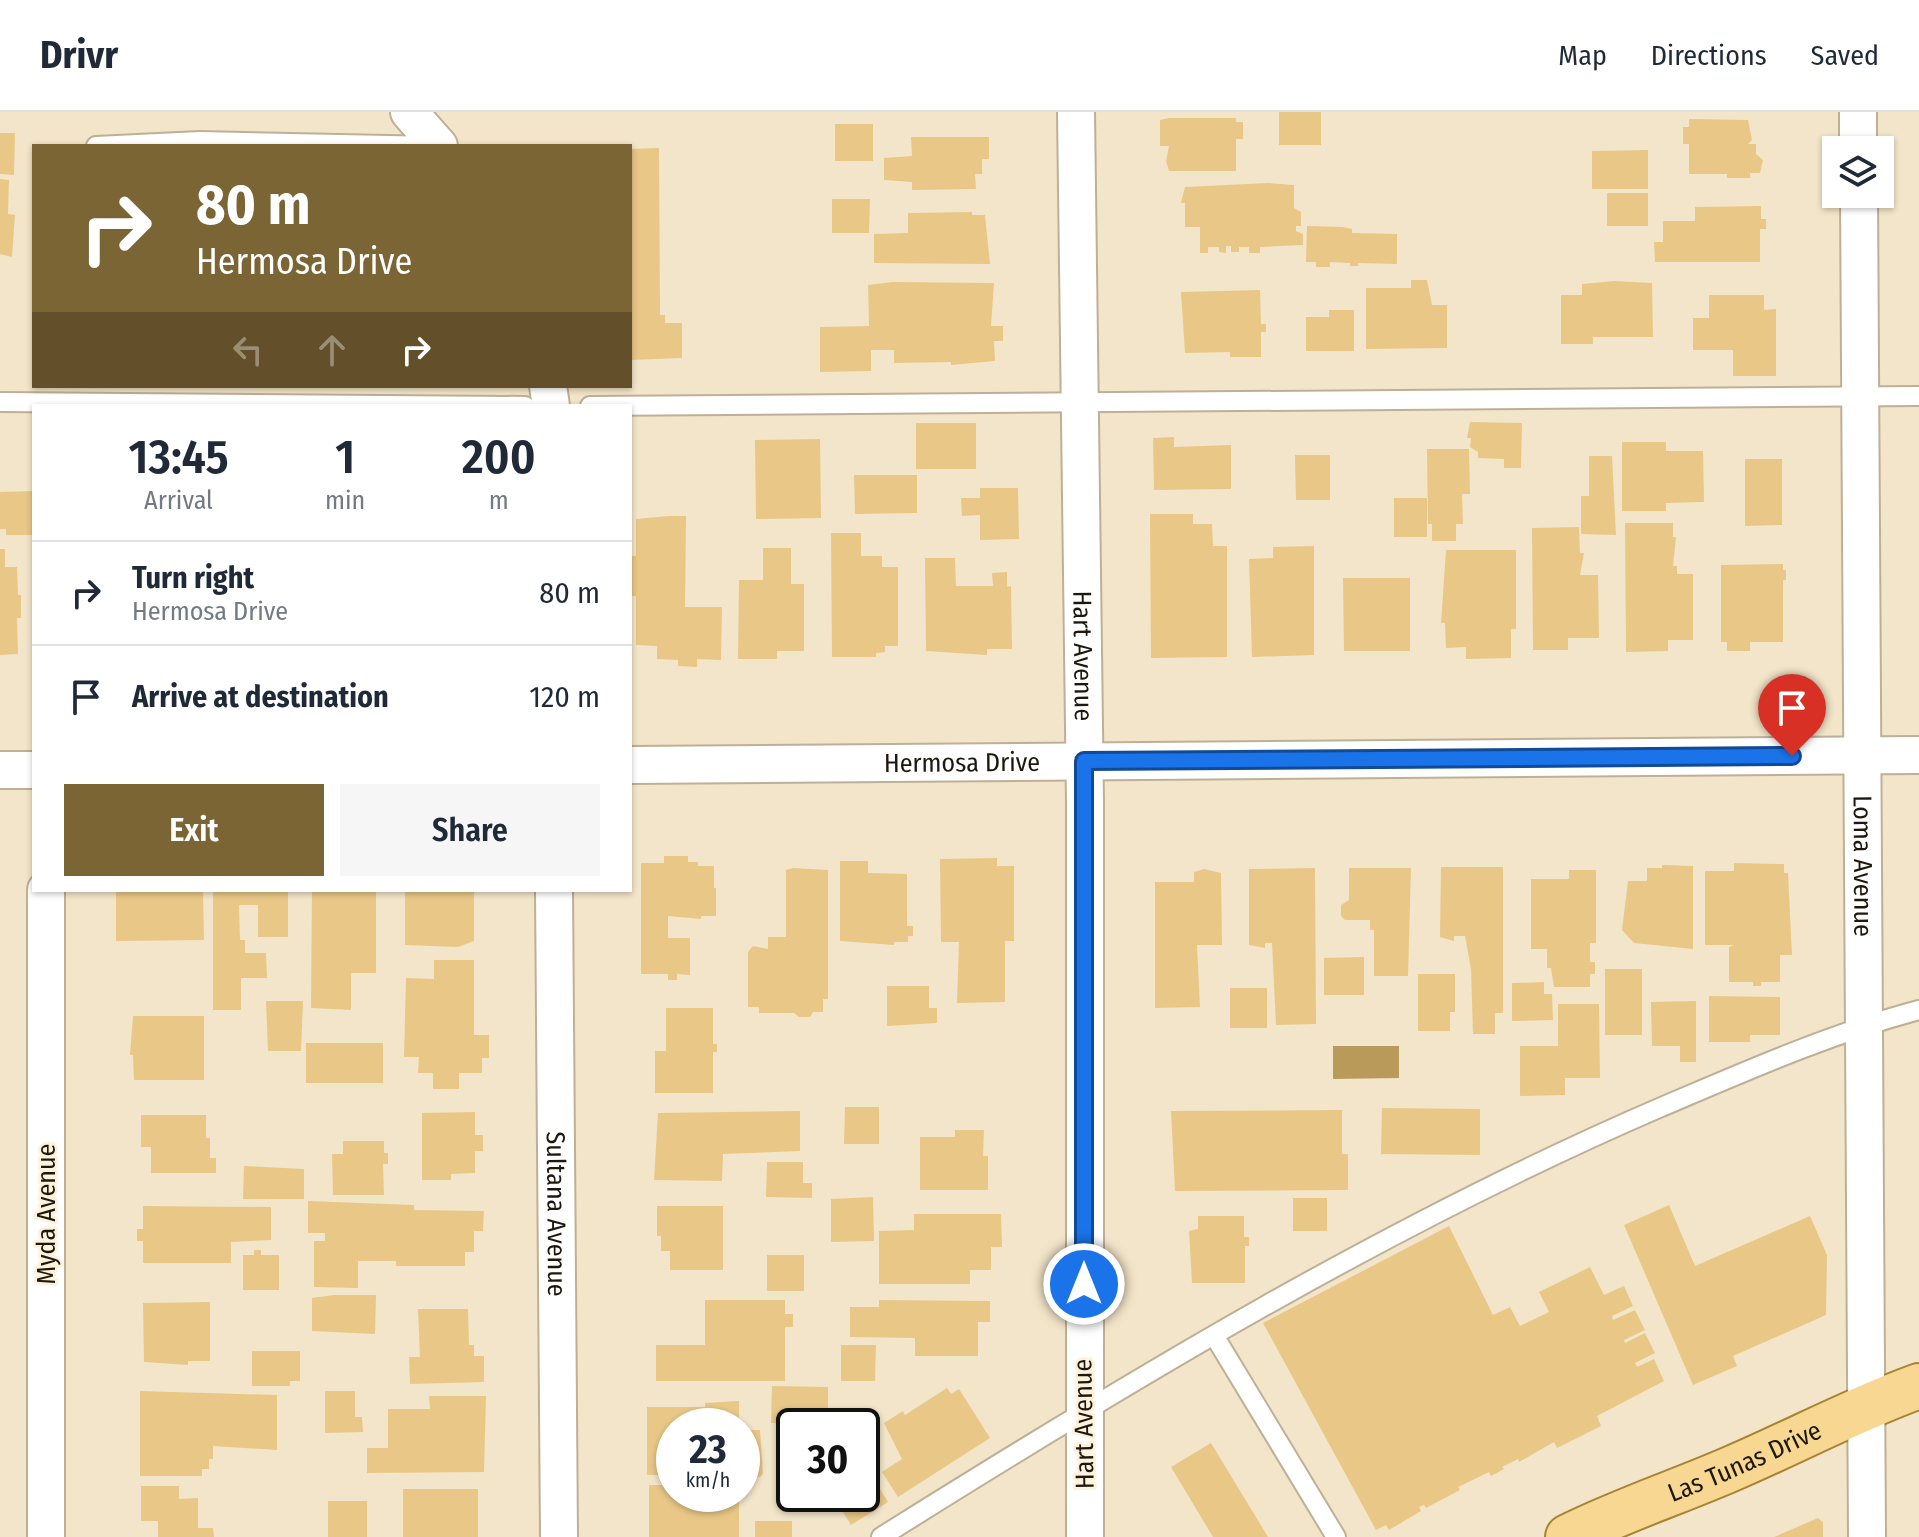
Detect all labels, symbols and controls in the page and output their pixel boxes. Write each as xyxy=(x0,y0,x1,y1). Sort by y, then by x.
text: Drivr xyxy=(40,32,118,78)
text: Map xyxy=(1558,39,1607,72)
text: Directions xyxy=(1651,39,1767,72)
text: Saved xyxy=(1811,39,1879,72)
map controls xyxy=(1822,136,1894,208)
button: layers xyxy=(1822,136,1894,208)
text: 80 m xyxy=(196,172,311,239)
icon: right xyxy=(64,176,168,280)
text: Hermosa Drive xyxy=(196,240,412,284)
icon: left xyxy=(226,328,270,372)
icon: ahead xyxy=(310,328,354,372)
icon: right xyxy=(394,328,438,372)
text: 13:45 xyxy=(128,428,229,486)
text: 1 xyxy=(335,428,355,486)
text: 200 xyxy=(462,428,536,486)
text: Arrival xyxy=(144,485,213,516)
text: min xyxy=(325,485,365,516)
text: m xyxy=(489,485,509,516)
text: Turn right xyxy=(132,560,254,596)
icon: right xyxy=(64,571,108,615)
text: 80 m xyxy=(539,575,600,611)
street label: Hart Avenue xyxy=(1067,591,1099,721)
text: Hermosa Drive xyxy=(132,596,288,627)
pin xyxy=(1758,674,1826,756)
icon: arrive xyxy=(64,675,108,719)
text: Arrive at destination xyxy=(132,679,389,715)
text: 120 m xyxy=(529,679,600,715)
icon: arrive xyxy=(1770,686,1814,730)
street label: Hermosa Drive xyxy=(884,746,1040,779)
button: Exit xyxy=(64,784,324,876)
button: Share xyxy=(340,784,600,876)
street label: Loma Avenue xyxy=(1847,795,1879,937)
street label: Sultana Avenue xyxy=(540,1131,573,1297)
street label: Myda Avenue xyxy=(31,1144,62,1284)
position arrow xyxy=(1042,1242,1126,1326)
street label: Hart Avenue xyxy=(1067,1359,1101,1489)
speed limit sign: 30 xyxy=(776,1408,880,1512)
street label: Las Tunas Drive xyxy=(1663,1414,1826,1508)
text: 23 xyxy=(689,1426,727,1474)
text: km/h xyxy=(686,1468,730,1492)

